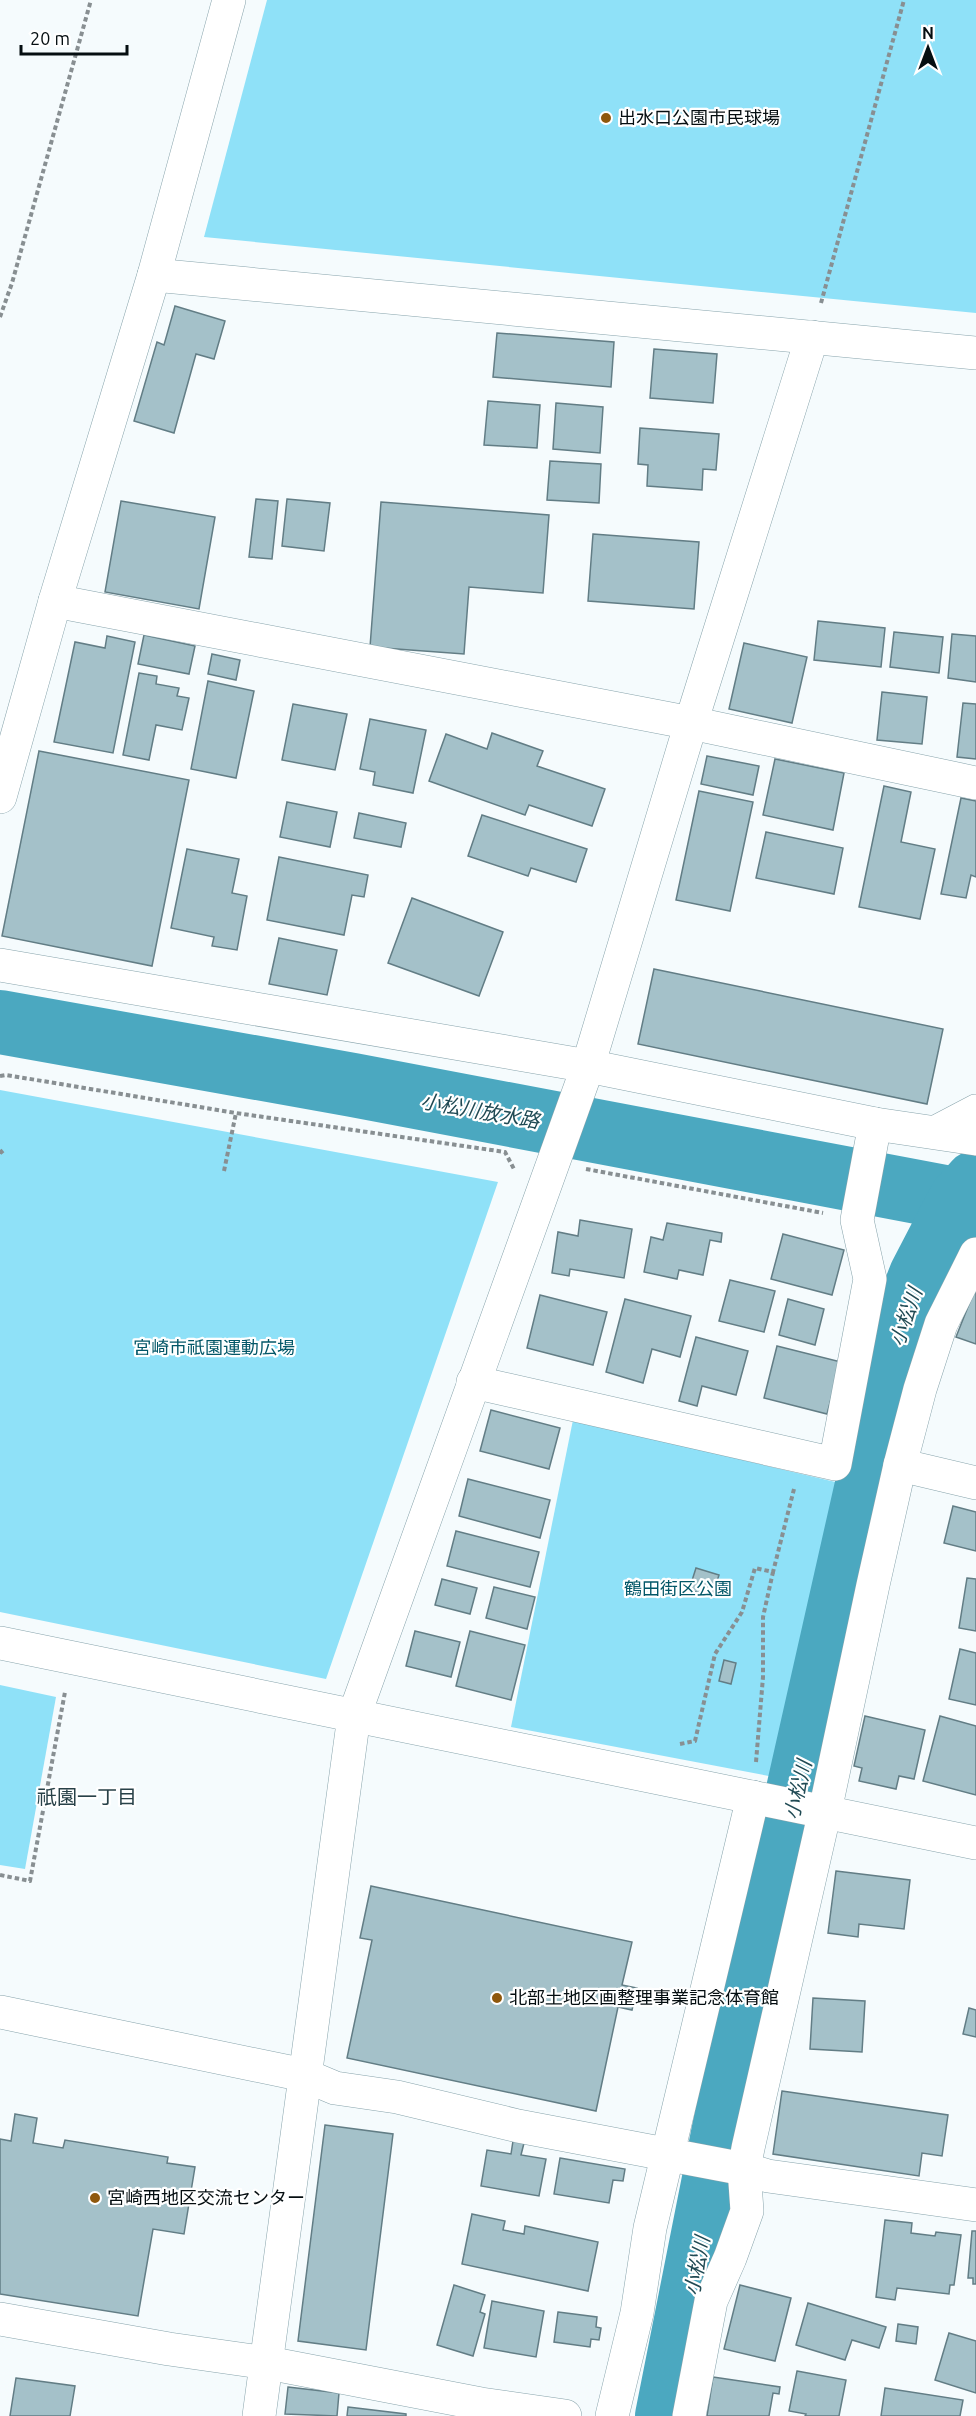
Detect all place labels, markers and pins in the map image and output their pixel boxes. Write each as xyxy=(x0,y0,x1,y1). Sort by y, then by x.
place label: 出水口公園市民球場 xyxy=(618,107,780,127)
marker: 出水口公園市民球場 xyxy=(599,111,613,125)
place label: 北部土地区画整理事業記念体育館 xyxy=(509,1987,779,2007)
marker: 北部土地区画整理事業記念体育館 xyxy=(490,1991,504,2005)
place label: 宮崎西地区交流センター xyxy=(107,2187,305,2207)
marker: 宮崎西地区交流センター xyxy=(88,2191,102,2205)

